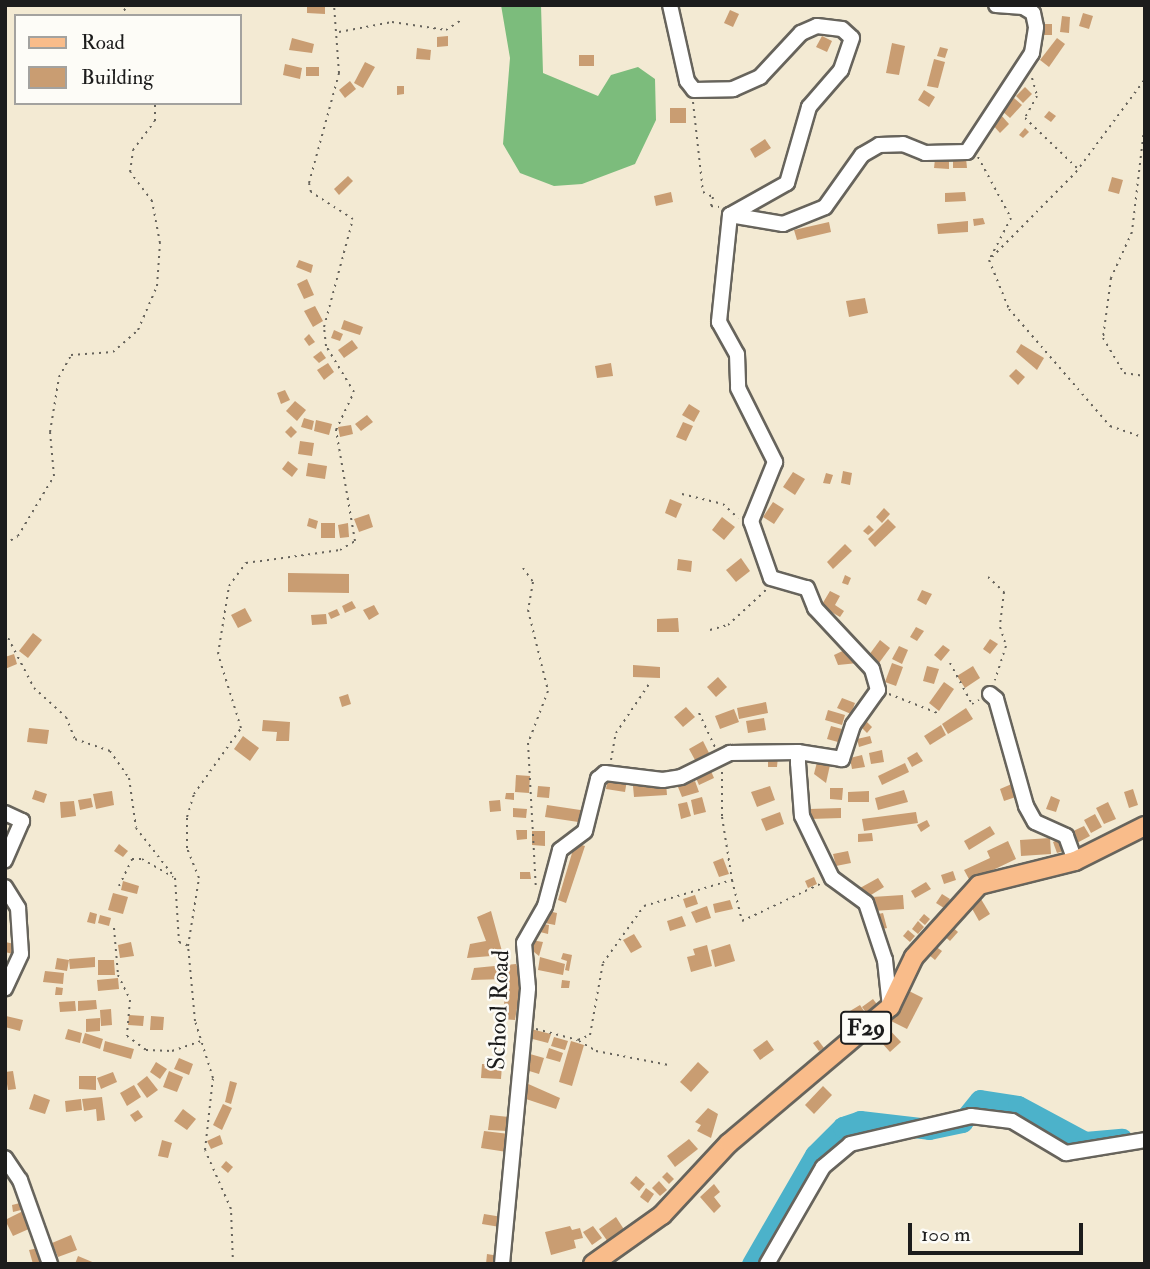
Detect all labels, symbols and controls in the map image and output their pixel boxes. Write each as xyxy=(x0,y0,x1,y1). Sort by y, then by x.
legend xyxy=(14,14,242,105)
text: Road xyxy=(81,29,125,56)
text: Building xyxy=(81,64,154,91)
street label: School Road xyxy=(483,950,515,1070)
road number: F29 xyxy=(840,1009,892,1048)
scale bar xyxy=(912,1210,1087,1254)
text: 100 m xyxy=(921,1221,971,1248)

